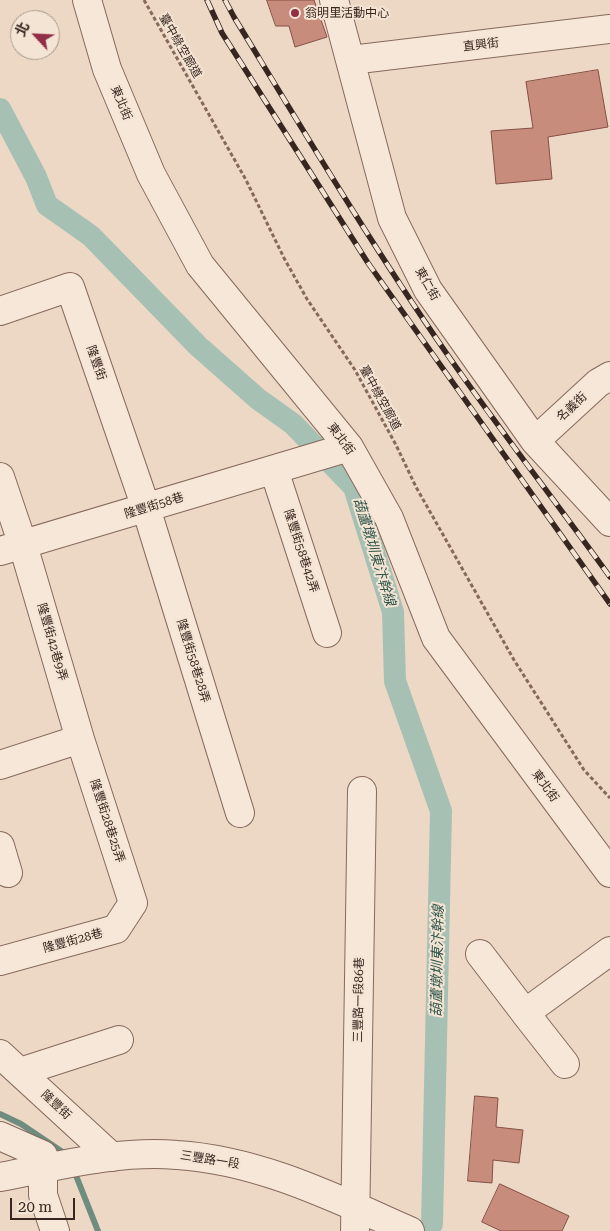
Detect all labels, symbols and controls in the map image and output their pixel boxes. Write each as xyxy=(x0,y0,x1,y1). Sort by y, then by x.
place label: 翁明里活動中心 xyxy=(305,6,389,20)
marker: 翁明里活動中心 xyxy=(289,7,301,19)
north arrow xyxy=(10,10,60,60)
street label: 臺中綠空廊道 xyxy=(156,11,204,81)
text: 北 xyxy=(12,19,33,39)
street label: 直興街 xyxy=(462,36,500,54)
street label: 東北街 xyxy=(107,84,135,122)
street label: 東仁街 xyxy=(412,265,442,303)
street label: 隆豐街 xyxy=(83,344,109,382)
street label: 臺中綠空廊道 xyxy=(356,363,404,433)
street label: 名義街 xyxy=(554,389,590,425)
street label: 東北街 xyxy=(324,420,358,458)
street label: 隆豐街58巷 xyxy=(123,490,185,522)
water label: 葫蘆墩圳東汴幹線 xyxy=(350,496,398,608)
street label: 隆豐街58巷42弄 xyxy=(281,507,321,595)
street label: 隆豐街42巷9弄 xyxy=(34,601,70,683)
street label: 隆豐街58巷28弄 xyxy=(173,617,213,705)
street label: 東北街 xyxy=(529,767,561,805)
street label: 隆豐街28巷25弄 xyxy=(87,777,127,865)
water label: 葫蘆墩圳東汴幹線 xyxy=(429,905,447,1017)
street label: 隆豐街28巷 xyxy=(41,926,105,956)
street label: 三豐路一段86巷 xyxy=(351,957,367,1043)
street label: 隆豐街 xyxy=(38,1087,74,1123)
street label: 三豐路一段 xyxy=(179,1148,241,1172)
scale bar xyxy=(12,1188,78,1220)
text: 20 m xyxy=(18,1198,52,1216)

